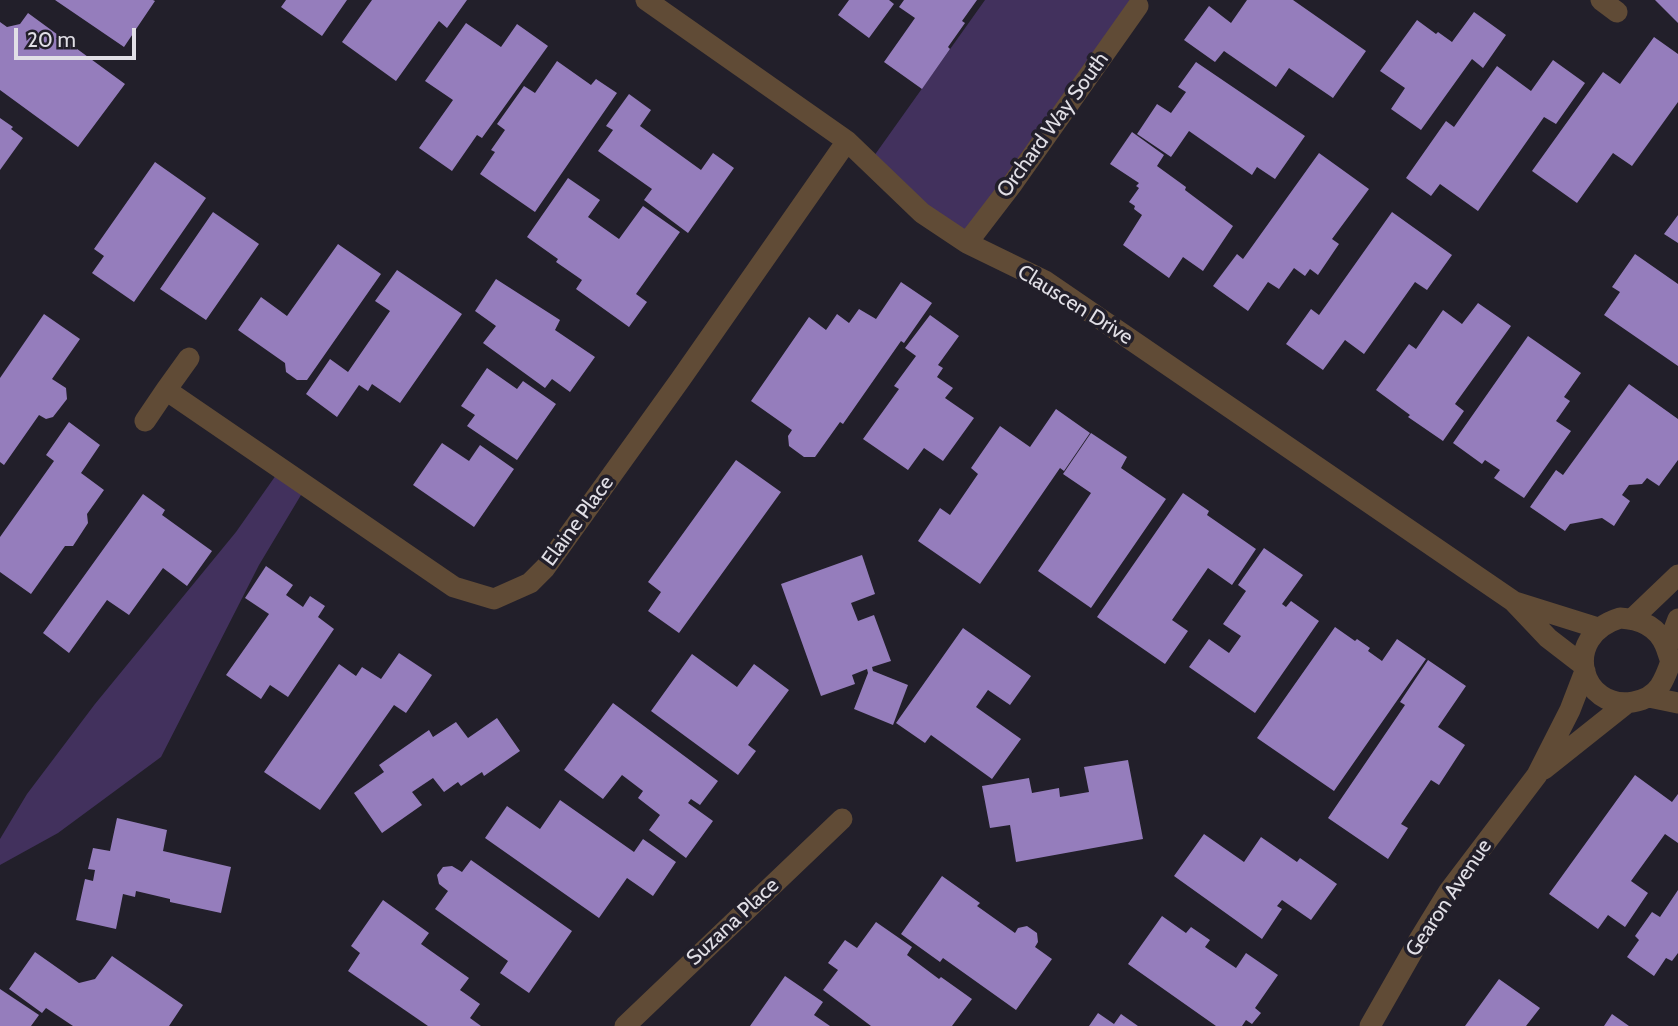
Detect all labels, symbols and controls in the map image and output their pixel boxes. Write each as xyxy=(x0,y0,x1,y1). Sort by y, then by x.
scale bar xyxy=(18,14,140,58)
text: 20 m xyxy=(27,27,76,52)
street label: Orchard Way South xyxy=(992,47,1114,203)
street label: Clauscen Drive xyxy=(1013,260,1137,350)
street label: Elaine Place xyxy=(537,471,619,571)
street label: Gearon Avenue xyxy=(1401,835,1497,961)
street label: Suzana Place xyxy=(682,873,784,971)

